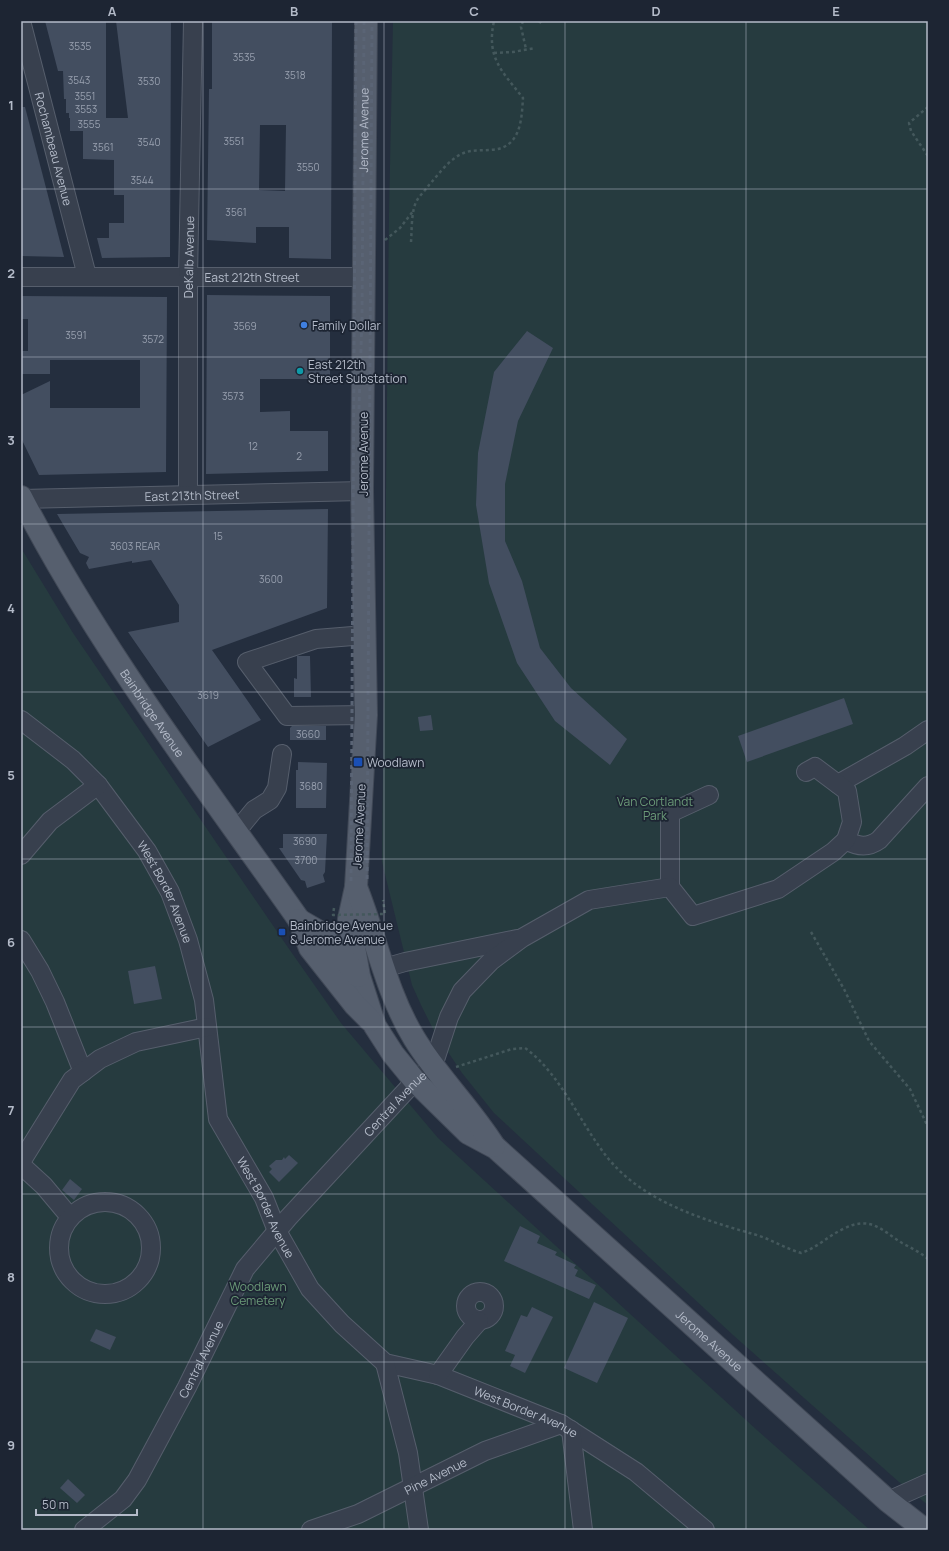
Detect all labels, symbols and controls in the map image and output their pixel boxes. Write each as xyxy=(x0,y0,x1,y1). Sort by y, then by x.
text: A xyxy=(108,2,117,20)
text: B xyxy=(290,2,298,20)
text: C xyxy=(469,2,479,20)
text: D xyxy=(651,2,661,20)
text: E xyxy=(832,2,840,20)
house number: 3535 xyxy=(69,39,92,53)
house number: 3535 xyxy=(233,50,256,64)
house number: 3518 xyxy=(284,68,306,82)
house number: 3543 xyxy=(68,73,90,87)
house number: 3530 xyxy=(138,74,160,88)
street label: Jerome Avenue xyxy=(354,88,372,172)
house number: 3551 xyxy=(75,89,95,103)
street label: Rochambeau Avenue xyxy=(31,90,77,207)
text: 1 xyxy=(8,96,14,114)
house number: 3553 xyxy=(75,102,97,116)
house number: 3555 xyxy=(78,117,101,131)
house number: 3551 xyxy=(224,134,244,148)
house number: 3540 xyxy=(137,135,161,149)
house number: 3561 xyxy=(92,140,114,154)
house number: 3550 xyxy=(296,160,320,174)
house number: 3544 xyxy=(130,173,154,187)
house number: 3561 xyxy=(225,205,247,219)
street label: DeKalb Avenue xyxy=(180,216,198,298)
text: 2 xyxy=(7,264,15,282)
street label: East 212th Street xyxy=(204,269,300,286)
place label: Family Dollar xyxy=(312,317,381,334)
house number: 3569 xyxy=(233,319,257,333)
marker: Family Dollar xyxy=(299,320,309,330)
house number: 3591 xyxy=(65,328,87,342)
house number: 3572 xyxy=(142,332,164,346)
place label: East 212th Street Substation xyxy=(308,356,407,387)
marker: East 212th Street Substation xyxy=(295,366,305,376)
house number: 3573 xyxy=(222,389,244,403)
street label: Jerome Avenue xyxy=(355,412,372,496)
text: 3 xyxy=(7,431,15,449)
house number: 12 xyxy=(248,439,258,453)
house number: 2 xyxy=(296,449,302,463)
street label: East 213th Street xyxy=(144,485,240,505)
house number: 15 xyxy=(213,529,223,543)
house number: 3603 REAR xyxy=(110,539,160,553)
house number: 3600 xyxy=(259,572,283,586)
text: 4 xyxy=(7,599,15,617)
street label: Bainbridge Avenue xyxy=(117,666,189,760)
house number: 3619 xyxy=(197,688,219,702)
house number: 3660 xyxy=(296,727,320,741)
place label: Woodlawn xyxy=(367,754,424,771)
marker: Woodlawn xyxy=(352,756,364,768)
text: 5 xyxy=(7,766,15,784)
house number: 3680 xyxy=(299,779,323,793)
street label: Jerome Avenue xyxy=(348,783,370,869)
park label: Van Cortlandt Park xyxy=(617,793,693,824)
house number: 3690 xyxy=(293,834,317,848)
street label: West Border Avenue xyxy=(134,837,197,945)
house number: 3700 xyxy=(295,853,317,867)
place label: Bainbridge Avenue & Jerome Avenue xyxy=(290,917,393,948)
marker: Bainbridge Avenue & Jerome Avenue xyxy=(277,927,287,937)
text: 6 xyxy=(7,933,15,951)
street label: Central Avenue xyxy=(360,1067,430,1140)
text: 7 xyxy=(8,1101,15,1119)
street label: West Border Avenue xyxy=(233,1153,299,1261)
text: 8 xyxy=(7,1268,15,1286)
park label: Woodlawn Cemetery xyxy=(229,1278,287,1309)
street label: Jerome Avenue xyxy=(672,1306,747,1375)
street label: Central Avenue xyxy=(174,1318,227,1401)
street label: West Border Avenue xyxy=(471,1382,581,1441)
text: 9 xyxy=(7,1436,15,1454)
street label: Pine Avenue xyxy=(401,1453,469,1498)
scale bar xyxy=(36,1491,137,1517)
text: 50 m xyxy=(42,1496,69,1513)

